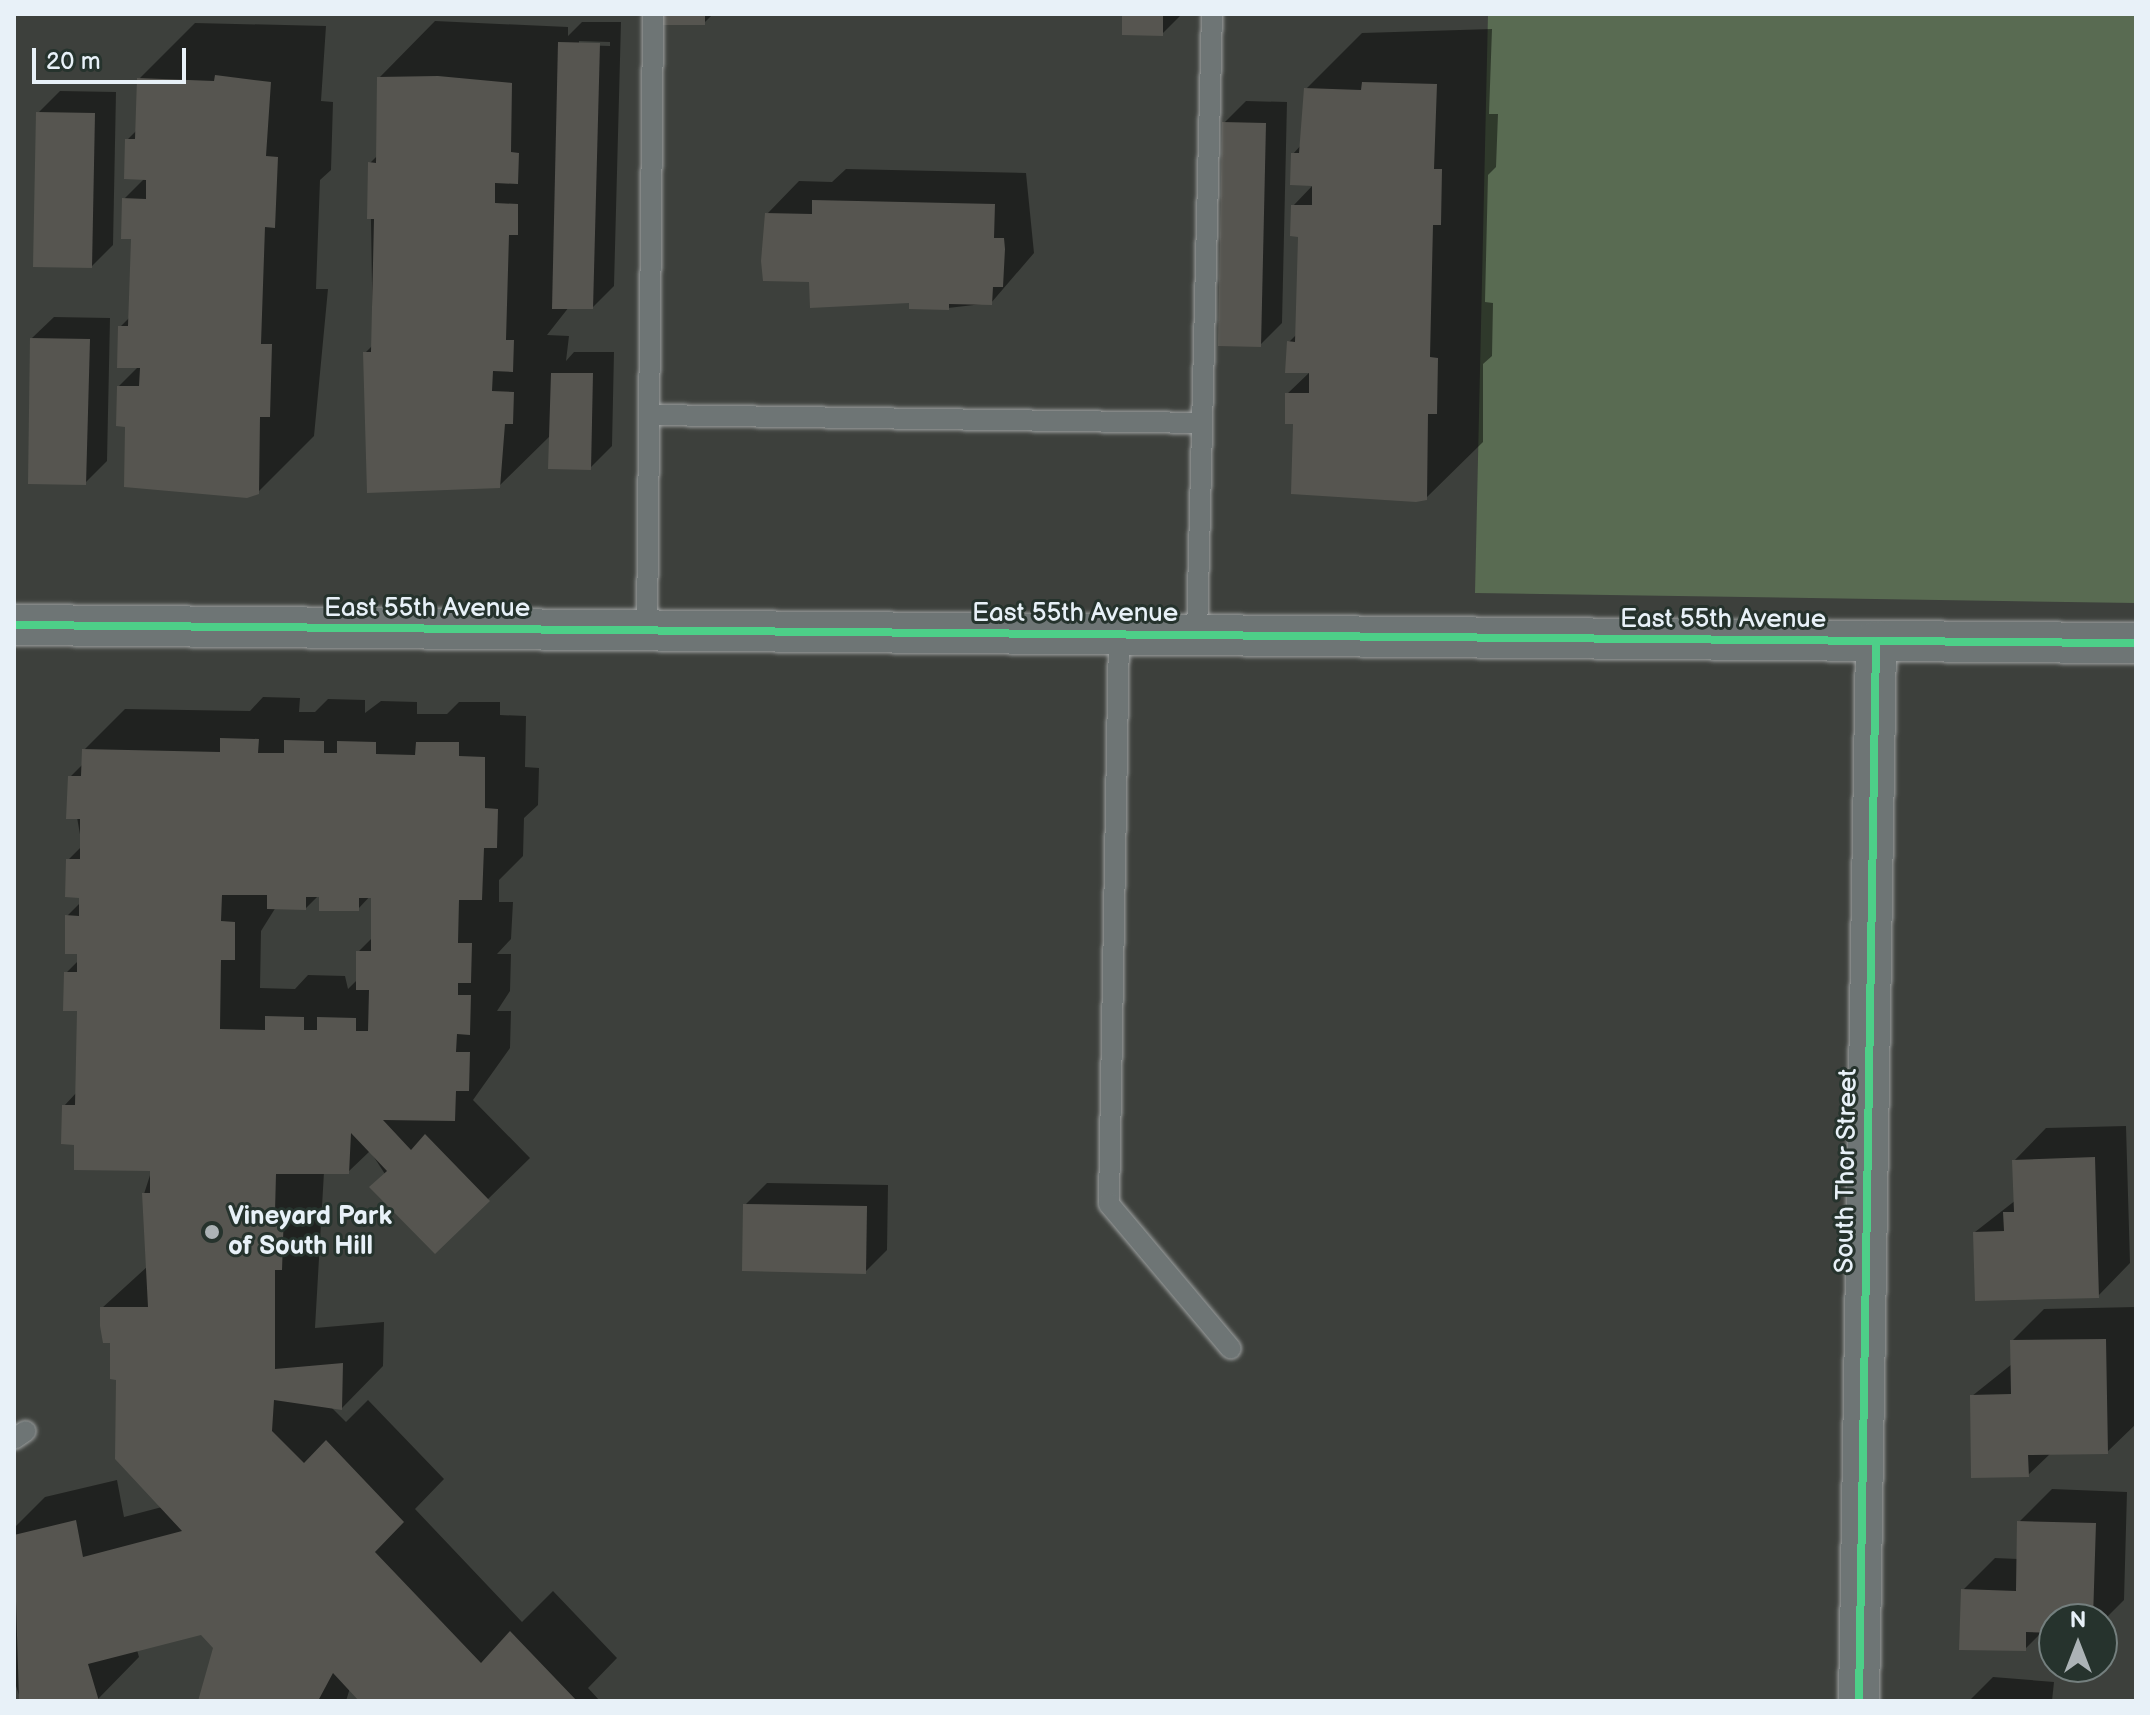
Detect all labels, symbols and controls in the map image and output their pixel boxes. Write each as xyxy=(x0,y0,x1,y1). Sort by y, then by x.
scale bar xyxy=(36,32,190,82)
text: 20 m xyxy=(46,47,101,76)
street label: East 55th Avenue xyxy=(324,593,530,625)
street label: East 55th Avenue xyxy=(972,598,1178,630)
street label: East 55th Avenue xyxy=(1620,604,1826,636)
street label: South Thor Street xyxy=(1830,1068,1864,1274)
place label: Vineyard Park of South Hill xyxy=(228,1201,392,1262)
marker: Vineyard Park of South Hill xyxy=(203,1223,221,1241)
north arrow xyxy=(2038,1603,2118,1683)
text: N xyxy=(2070,1607,2086,1634)

